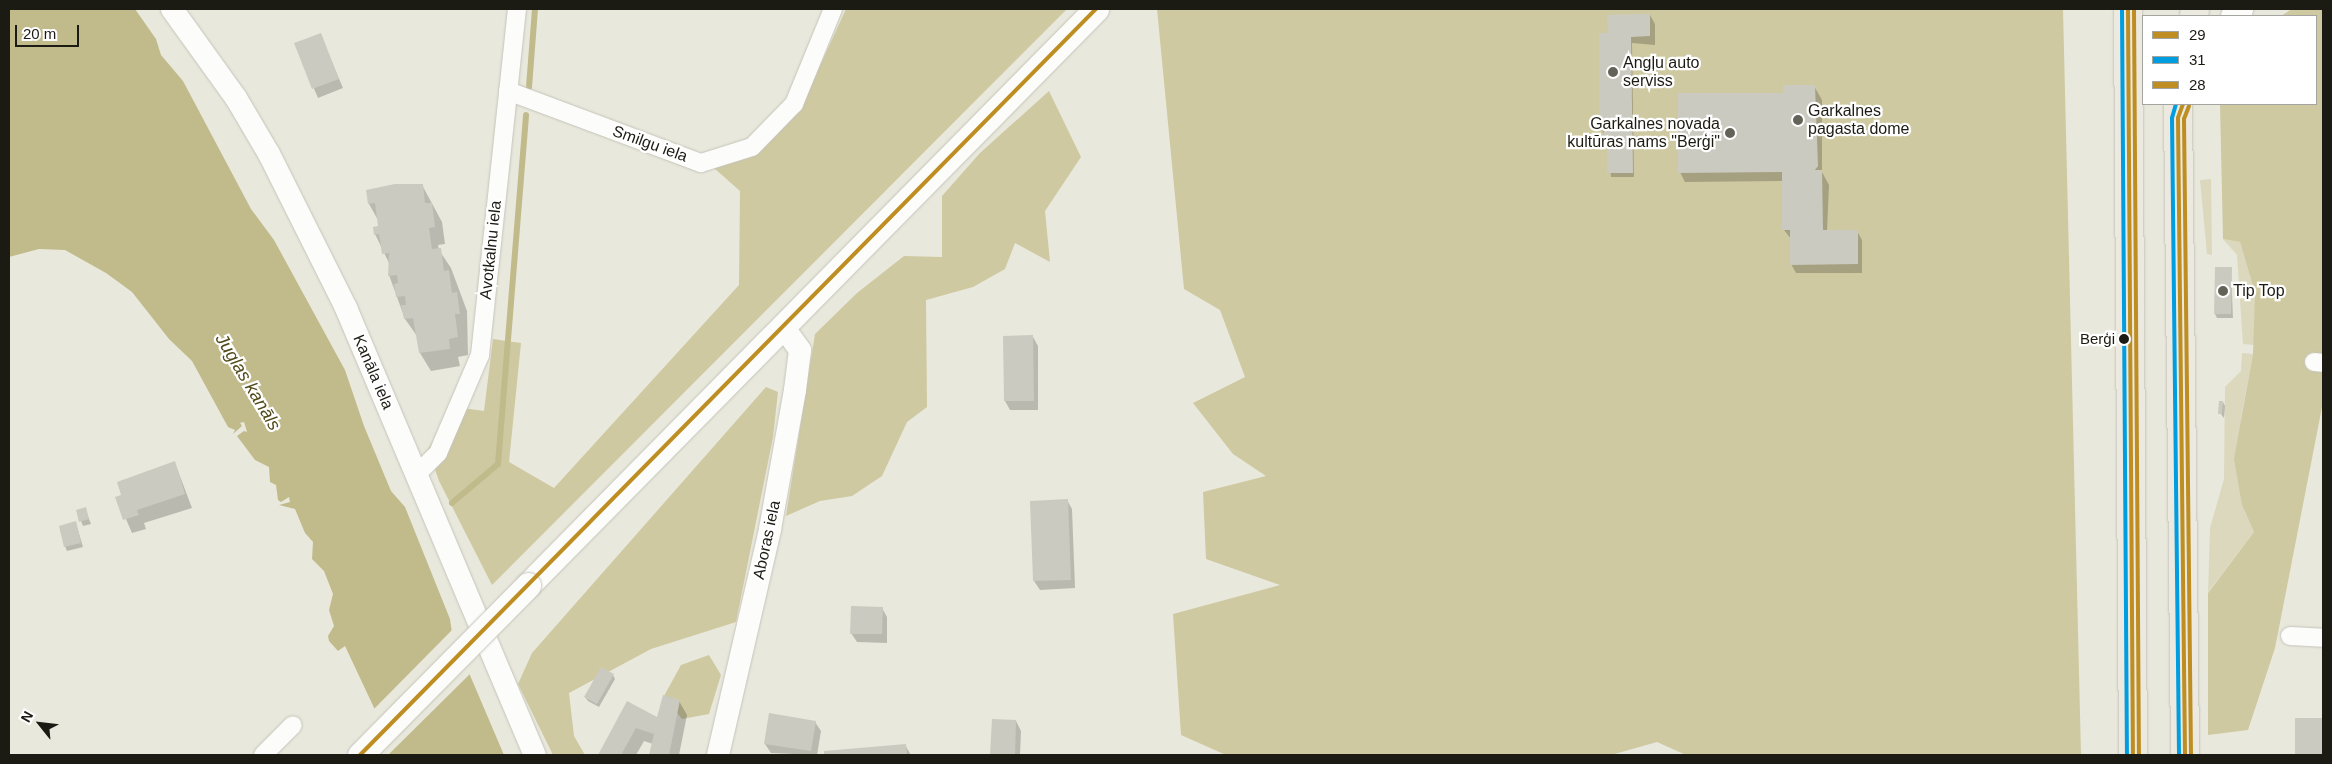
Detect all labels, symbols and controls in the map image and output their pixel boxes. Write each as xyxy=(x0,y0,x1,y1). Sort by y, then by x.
scale bar xyxy=(18,15,81,47)
legend xyxy=(2142,15,2317,105)
text: 20 m xyxy=(23,25,56,42)
text: 29 xyxy=(2189,26,2206,43)
text: 31 xyxy=(2189,51,2206,68)
place label: Angļu auto serviss xyxy=(1623,53,1700,91)
marker: Angļu auto serviss xyxy=(1607,66,1619,78)
text: 28 xyxy=(2189,76,2206,93)
place label: Garkalnes pagasta dome xyxy=(1808,101,1909,139)
place label: Garkalnes novada kultūras nams "Berģi" xyxy=(1567,114,1720,152)
marker: Garkalnes pagasta dome xyxy=(1792,114,1804,126)
street label: Smilgu iela xyxy=(610,122,690,166)
marker: Garkalnes novada kultūras nams "Berģi" xyxy=(1724,127,1736,139)
street label: Avotkalnu iela xyxy=(476,200,506,300)
place label: Tip Top xyxy=(2233,281,2285,301)
marker: Tip Top xyxy=(2217,285,2229,297)
water label: Juglas kanāls xyxy=(211,330,285,434)
place label: Berģi xyxy=(2080,330,2115,348)
street label: Kanāla iela xyxy=(349,332,397,412)
marker: Berģi xyxy=(2119,334,2129,344)
street label: Aboras iela xyxy=(749,499,785,581)
north arrow xyxy=(15,699,65,749)
text: N xyxy=(17,708,36,725)

